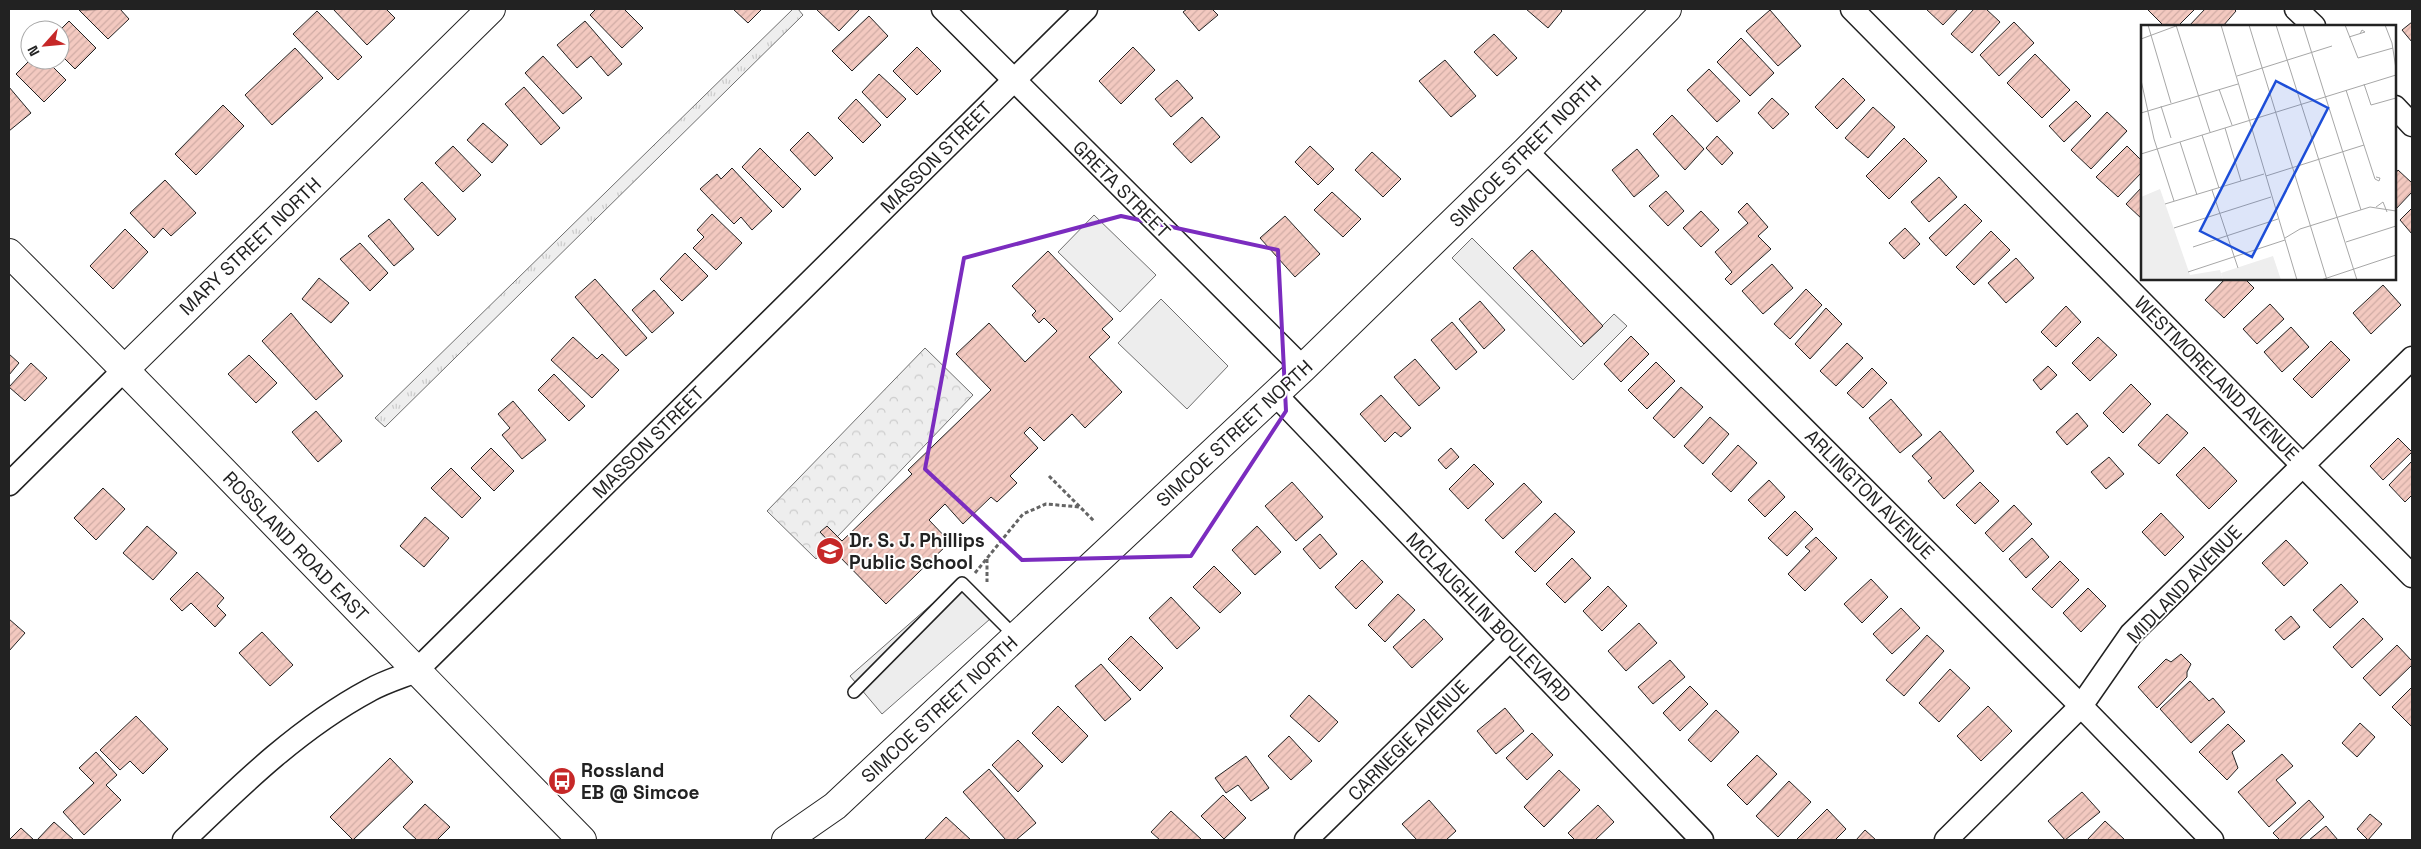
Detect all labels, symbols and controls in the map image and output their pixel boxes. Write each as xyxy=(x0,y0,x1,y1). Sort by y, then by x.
north arrow xyxy=(20,20,70,70)
inset map xyxy=(2141,25,2396,280)
text: N xyxy=(23,43,44,59)
street label: SIMCOE STREET NORTH xyxy=(1444,70,1607,233)
street label: MASSON STREET xyxy=(875,96,998,219)
street label: GRETA STREET xyxy=(1067,135,1176,244)
street label: MARY STREET NORTH xyxy=(174,172,327,321)
street label: WESTMORELAND AVENUE xyxy=(2129,291,2304,466)
street label: SIMCOE STREET NORTH xyxy=(1151,354,1318,512)
street label: MASSON STREET xyxy=(587,381,710,504)
street label: ARLINGTON AVENUE xyxy=(1799,424,1940,565)
street label: ROSSLAND ROAD EAST xyxy=(217,466,374,627)
street label: MIDLAND AVENUE xyxy=(2121,520,2247,649)
street label: MCLAUGHLIN BOULEVARD xyxy=(1401,527,1577,708)
place label: Dr. S. J. Phillips Public School xyxy=(849,528,985,575)
school or university icon: Dr. S. J. Phillips Public School xyxy=(815,536,845,566)
street label: SIMCOE STREET NORTH xyxy=(856,630,1023,788)
street label: CARNEGIE AVENUE xyxy=(1343,675,1474,806)
place label: Rossland EB @ Simcoe xyxy=(581,758,700,805)
bus stop icon: Rossland EB @ Simcoe xyxy=(547,766,577,796)

